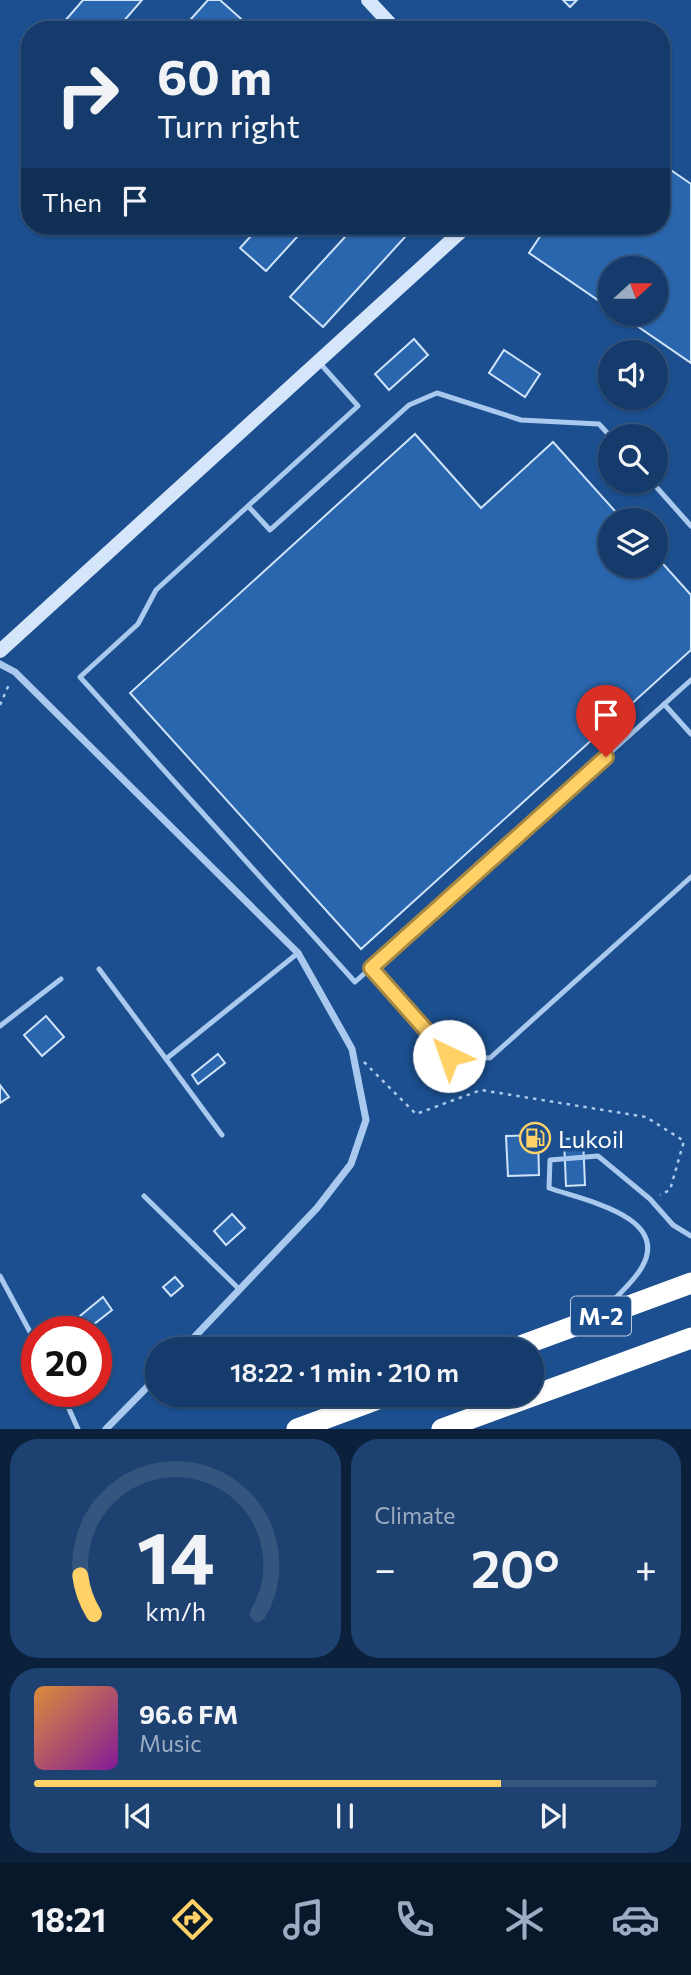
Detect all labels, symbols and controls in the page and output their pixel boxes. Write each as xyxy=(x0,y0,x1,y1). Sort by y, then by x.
text: 60 m xyxy=(157,45,272,105)
icon: right xyxy=(42,49,133,140)
text: Turn right xyxy=(157,105,300,145)
icon: arrive xyxy=(116,182,154,220)
text: Then xyxy=(42,186,102,217)
north arrow xyxy=(598,256,668,326)
map controls xyxy=(598,256,668,578)
button: sound xyxy=(598,340,668,410)
button: search xyxy=(598,424,668,494)
button: layers xyxy=(598,508,668,578)
pin xyxy=(576,685,636,757)
icon: arrive xyxy=(587,696,625,734)
position arrow xyxy=(412,1019,486,1093)
fuel station icon: Lukoil xyxy=(518,1121,552,1155)
place label: Lukoil xyxy=(558,1124,624,1153)
road number: М-2 xyxy=(571,1296,631,1336)
speed limit sign: 20 xyxy=(21,1316,112,1407)
text: 18:22 · 1 min · 210 m xyxy=(230,1356,459,1387)
text: Climate xyxy=(375,1501,456,1529)
text: 14 xyxy=(136,1511,214,1600)
text: 20° xyxy=(471,1535,560,1599)
text: − xyxy=(375,1544,396,1591)
text: + xyxy=(635,1544,657,1591)
text: km/h xyxy=(145,1596,206,1626)
text: 96.6 FM xyxy=(139,1698,238,1729)
text: Music xyxy=(139,1729,202,1757)
icon: previous xyxy=(119,1797,157,1835)
icon: pause xyxy=(326,1797,364,1835)
icon: next xyxy=(534,1797,572,1835)
icon: directions xyxy=(168,1895,217,1944)
icon: music xyxy=(279,1895,328,1944)
icon: phone xyxy=(390,1895,439,1944)
icon: climate xyxy=(500,1895,549,1944)
icon: car xyxy=(611,1895,660,1944)
text: 18:21 xyxy=(31,1899,106,1939)

